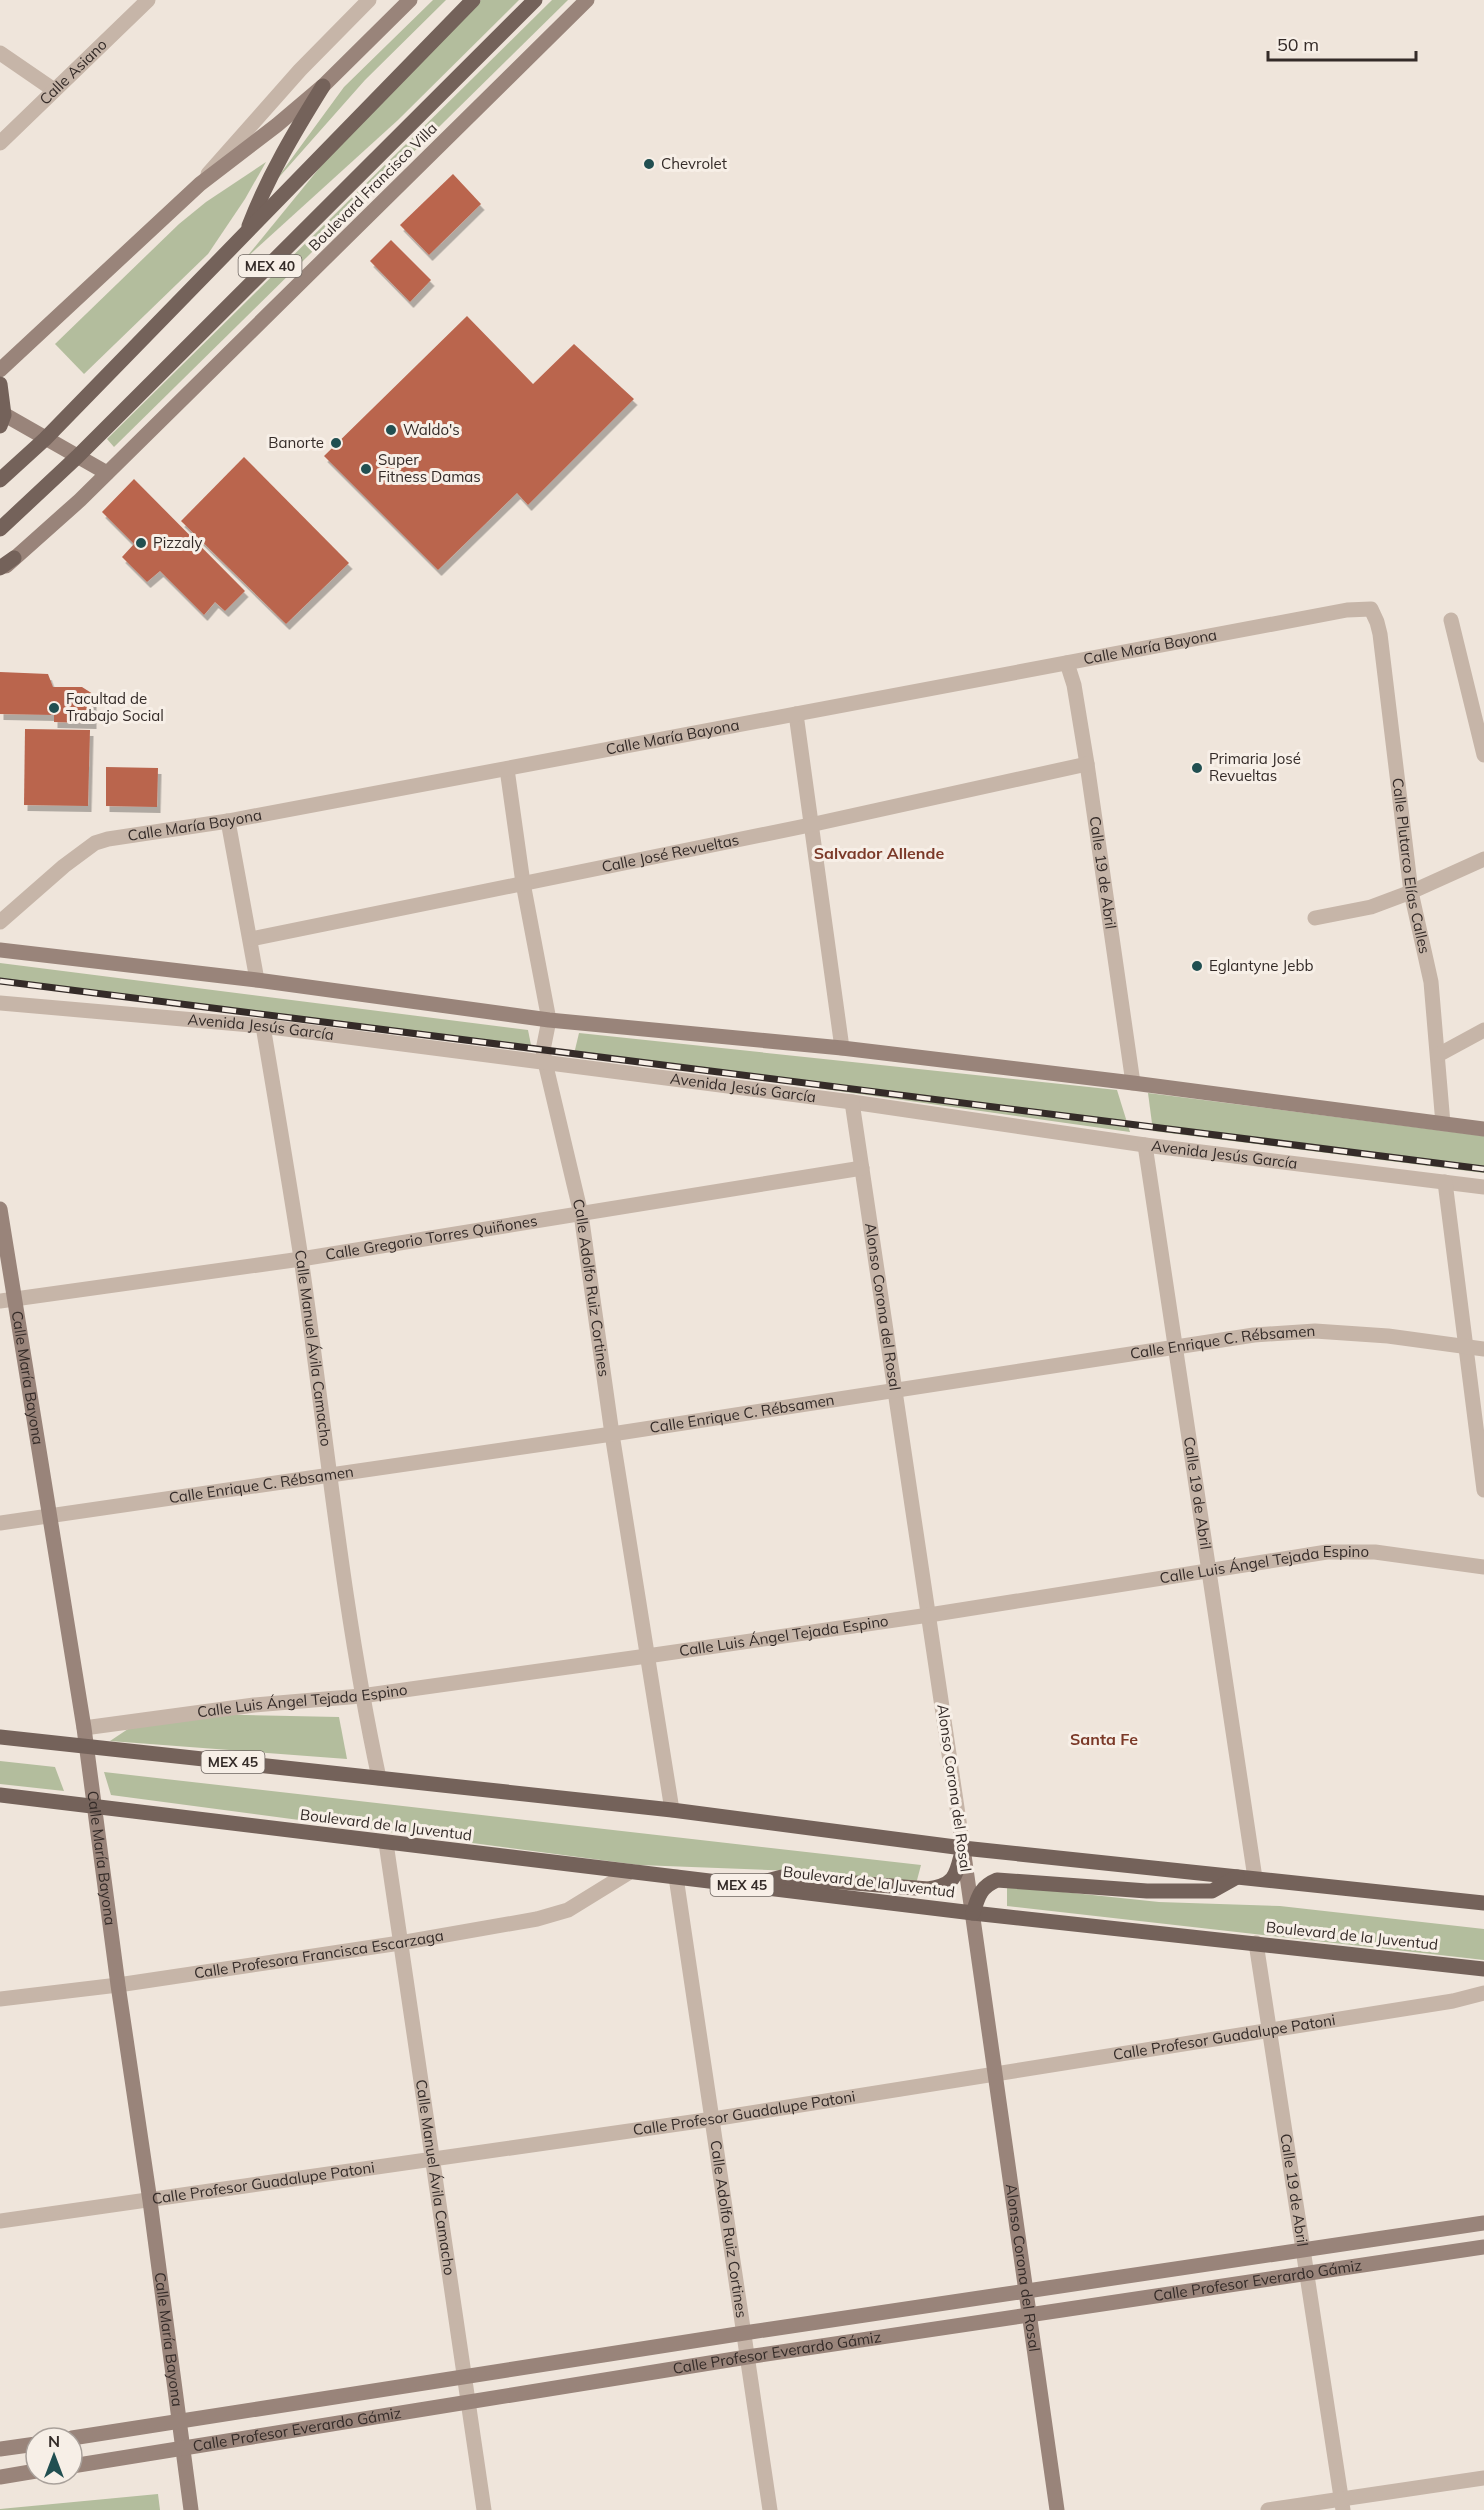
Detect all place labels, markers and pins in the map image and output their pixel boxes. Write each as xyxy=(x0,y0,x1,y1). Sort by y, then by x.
place label: Chevrolet xyxy=(661,154,727,173)
marker: Chevrolet xyxy=(642,157,656,171)
place label: Waldo's xyxy=(403,420,460,439)
marker: Waldo's xyxy=(384,423,398,437)
place label: Banorte xyxy=(268,433,324,452)
marker: Banorte xyxy=(329,436,343,450)
place label: Super Fitness Damas xyxy=(378,450,481,486)
marker: Super Fitness Damas xyxy=(359,462,373,476)
place label: Pizzaly xyxy=(153,533,202,552)
marker: Pizzaly xyxy=(134,536,148,550)
place label: Facultad de Trabajo Social xyxy=(66,689,164,725)
marker: Facultad de Trabajo Social xyxy=(47,701,61,715)
place label: Primaria José Revueltas xyxy=(1209,749,1301,785)
marker: Primaria José Revueltas xyxy=(1190,761,1204,775)
place label: Eglantyne Jebb xyxy=(1209,956,1313,975)
marker: Eglantyne Jebb xyxy=(1190,959,1204,973)

